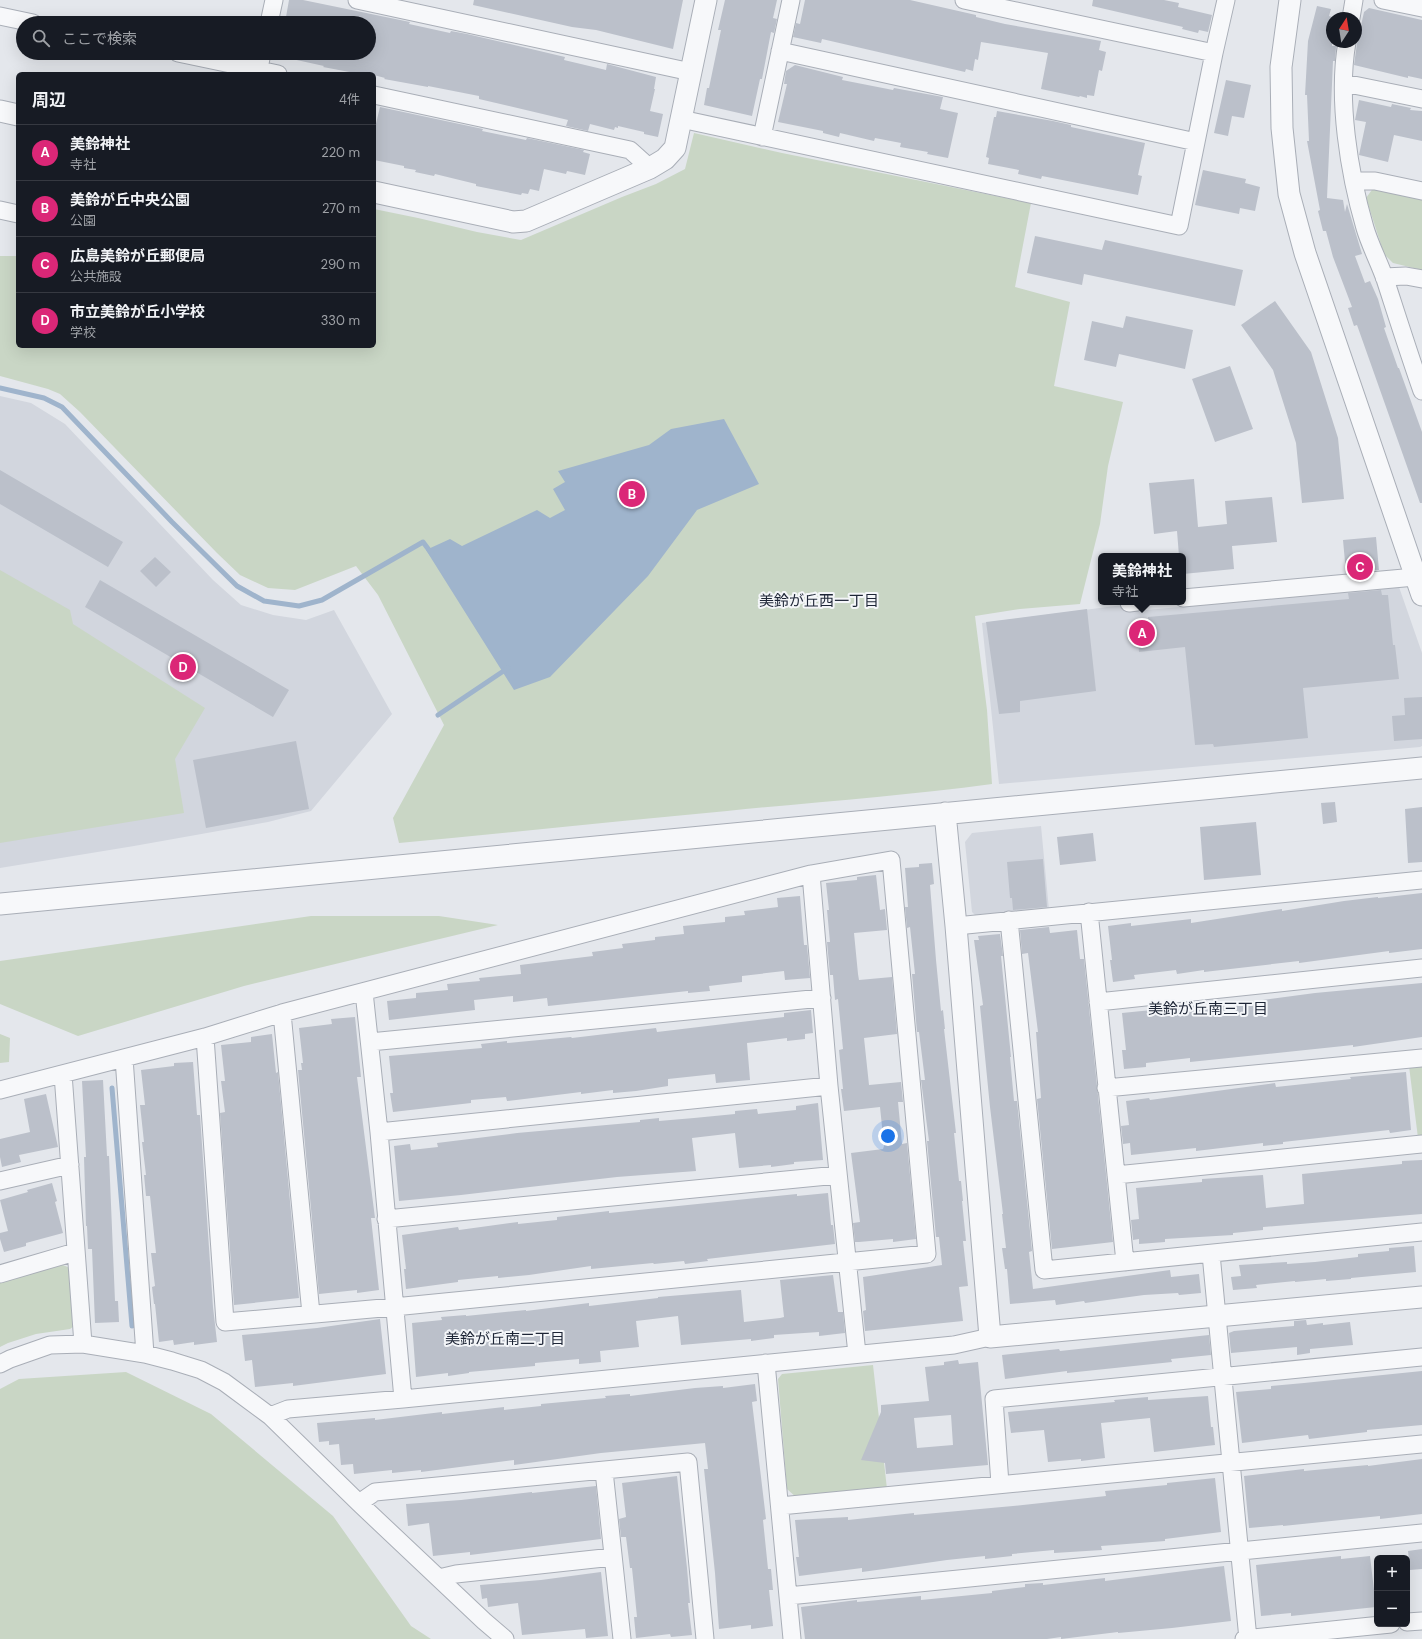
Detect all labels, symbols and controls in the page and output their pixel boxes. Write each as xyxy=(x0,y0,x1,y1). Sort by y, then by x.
north arrow xyxy=(1326,12,1362,48)
search box xyxy=(16,16,376,60)
icon: search xyxy=(30,27,52,49)
text: ここで検索 xyxy=(62,29,137,49)
text: 周辺 xyxy=(32,89,66,111)
text: 4件 xyxy=(339,91,360,108)
text: 美鈴神社 xyxy=(70,134,130,154)
text: A xyxy=(40,144,50,161)
text: 220 m xyxy=(321,144,360,161)
text: 寺社 xyxy=(70,156,96,173)
text: 美鈴が丘中央公園 xyxy=(70,190,190,210)
text: B xyxy=(41,200,49,217)
text: 270 m xyxy=(322,200,360,217)
text: 公園 xyxy=(70,212,96,229)
text: 広島美鈴が丘郵便局 xyxy=(70,246,205,266)
text: C xyxy=(40,256,50,273)
text: 290 m xyxy=(321,256,360,273)
text: 公共施設 xyxy=(70,268,122,285)
text: 市立美鈴が丘小学校 xyxy=(70,302,205,322)
text: D xyxy=(40,312,50,329)
text: 330 m xyxy=(321,312,360,329)
text: 学校 xyxy=(70,324,96,341)
pin: B xyxy=(619,479,645,509)
pin: C xyxy=(1347,552,1373,582)
popup xyxy=(1098,553,1186,605)
text: 美鈴神社 xyxy=(1112,561,1172,581)
text: 寺社 xyxy=(1112,583,1138,600)
district label: 美鈴が丘西一丁目 xyxy=(759,591,879,611)
pin: A xyxy=(1129,618,1155,648)
pin: D xyxy=(170,652,196,682)
district label: 美鈴が丘南三丁目 xyxy=(1148,999,1268,1019)
your location xyxy=(878,1126,898,1146)
district label: 美鈴が丘南二丁目 xyxy=(445,1329,565,1349)
map controls xyxy=(1374,1555,1410,1627)
button: + xyxy=(1374,1555,1410,1591)
button: − xyxy=(1374,1591,1410,1627)

